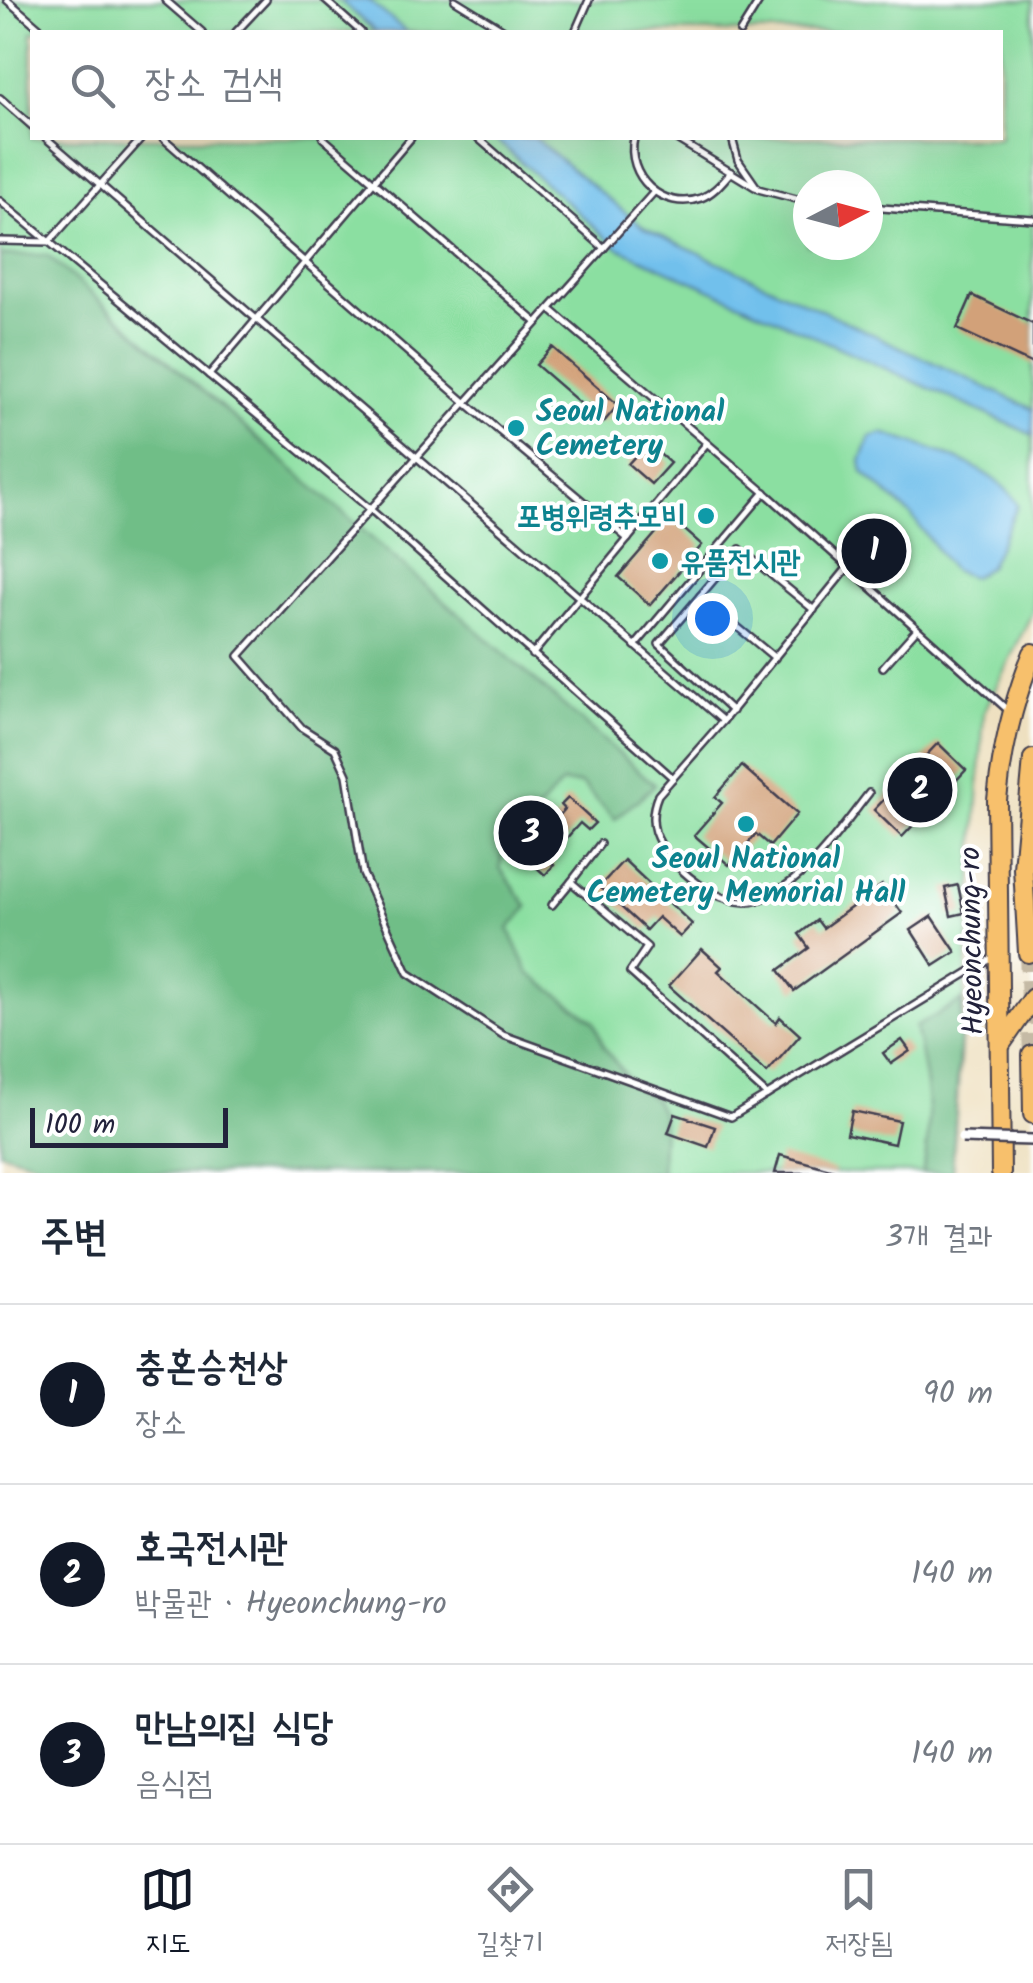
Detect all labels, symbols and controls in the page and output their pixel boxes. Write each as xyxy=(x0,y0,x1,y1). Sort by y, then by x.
search box xyxy=(30,30,1003,140)
text: 장소 검색 xyxy=(145,55,283,115)
icon: search xyxy=(65,58,120,113)
north arrow xyxy=(793,170,883,260)
place label: Seoul National Cemetery xyxy=(536,389,724,471)
marker: Seoul National Cemetery xyxy=(505,417,527,439)
place label: 포병위령추모비 xyxy=(517,494,686,542)
marker: 포병위령추모비 xyxy=(695,505,717,527)
pin: 1 xyxy=(842,514,906,588)
place label: 유품전시관 xyxy=(680,539,801,587)
marker: 유품전시관 xyxy=(649,550,671,572)
your location xyxy=(687,593,738,644)
pin: 2 xyxy=(888,752,952,828)
pin: 3 xyxy=(498,796,564,870)
marker: Seoul National Cemetery Memorial Hall xyxy=(735,813,757,835)
place label: Seoul National Cemetery Memorial Hall xyxy=(587,836,905,918)
street label: Hyeonchung-ro xyxy=(947,846,999,1036)
scale bar xyxy=(30,1103,228,1148)
text: 100 m xyxy=(45,1103,115,1148)
text: 주변 xyxy=(40,1205,108,1272)
text: 3개 결과 xyxy=(885,1213,993,1264)
text: 충혼승천상 xyxy=(135,1339,288,1399)
text: 1 xyxy=(68,1369,77,1420)
text: 90 m xyxy=(923,1369,993,1420)
text: 장소 xyxy=(135,1399,187,1450)
text: 호국전시관 xyxy=(135,1519,288,1579)
text: 2 xyxy=(63,1549,82,1600)
text: 140 m xyxy=(911,1549,993,1600)
text: 박물관 · Hyeonchung-ro xyxy=(135,1579,447,1630)
text: 만남의집 식당 xyxy=(135,1699,333,1759)
text: 3 xyxy=(64,1729,81,1780)
text: 140 m xyxy=(911,1729,993,1780)
text: 음식점 xyxy=(135,1759,212,1810)
tab: 지도 xyxy=(140,1862,195,1967)
tab: 길찾기 xyxy=(476,1862,544,1967)
tab: 저장됨 xyxy=(825,1862,893,1967)

